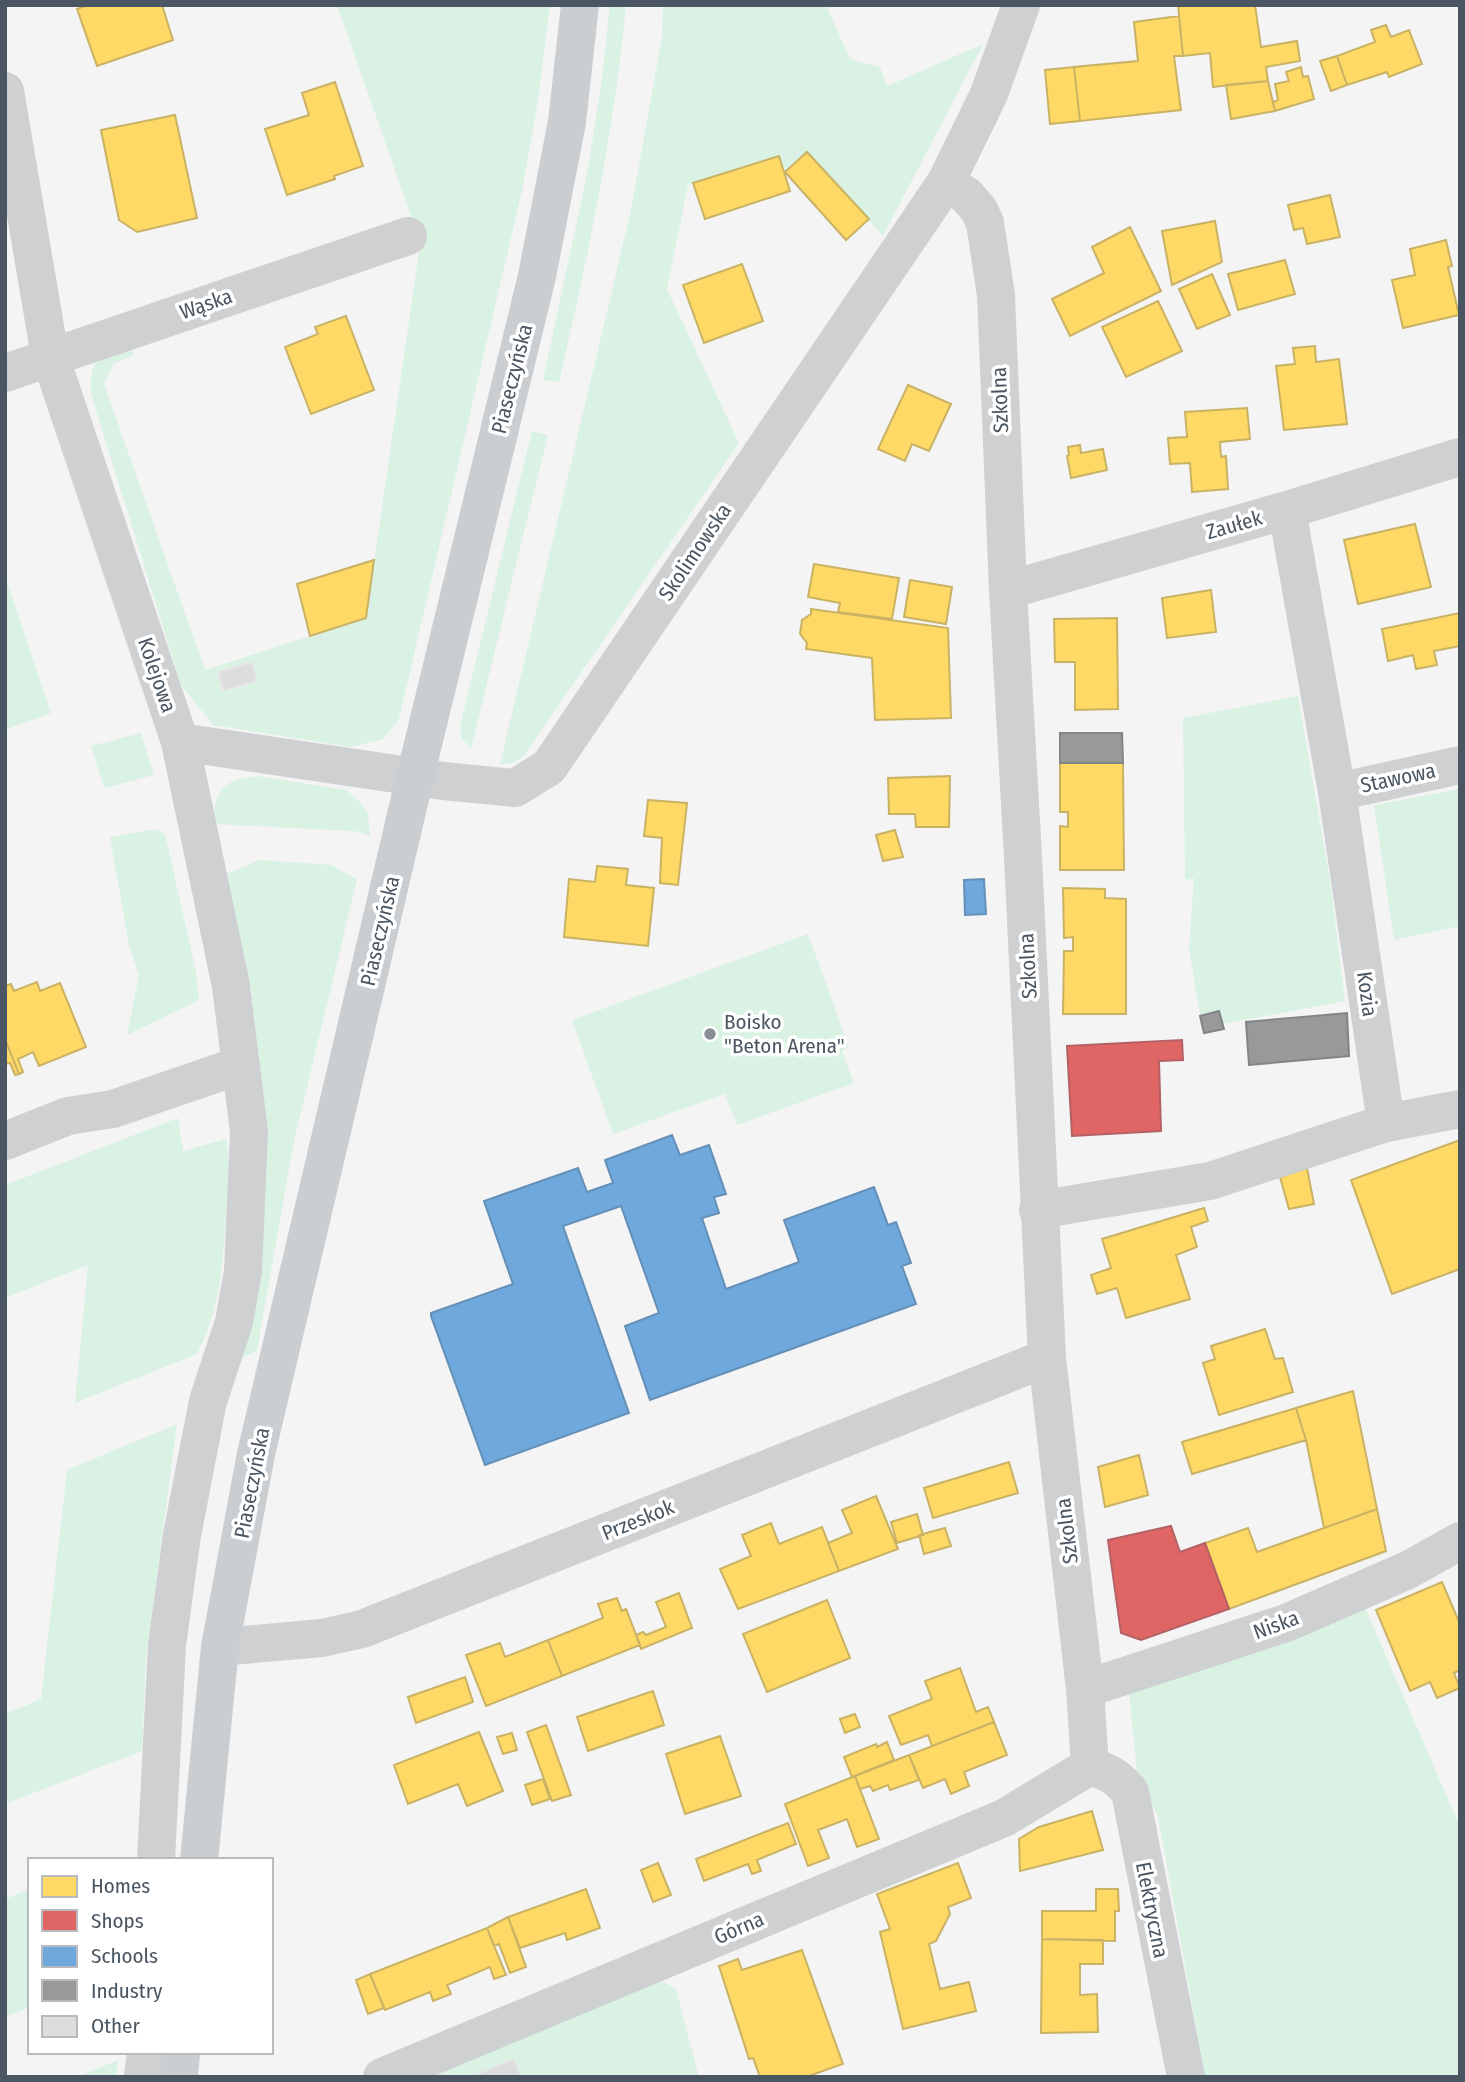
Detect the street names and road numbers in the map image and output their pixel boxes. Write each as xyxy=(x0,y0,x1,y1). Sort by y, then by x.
street label: Wąska xyxy=(176,283,236,325)
street label: Piaseczyńska xyxy=(486,321,538,437)
street label: Szkolna xyxy=(986,367,1014,433)
street label: Skolimowska xyxy=(653,498,737,606)
street label: Zaułek xyxy=(1203,505,1265,545)
street label: Kolejowa xyxy=(132,634,182,716)
street label: Stawowa xyxy=(1358,757,1438,799)
street label: Piaseczyńska xyxy=(355,873,405,989)
street label: Szkolna xyxy=(1013,932,1043,1000)
street label: Kozia xyxy=(1351,970,1383,1018)
street label: Piaseczyńska xyxy=(229,1425,275,1541)
street label: Przeskok xyxy=(598,1494,678,1546)
street label: Szkolna xyxy=(1050,1497,1084,1565)
street label: Niska xyxy=(1250,1605,1302,1645)
street label: Elektryczna xyxy=(1130,1860,1174,1960)
street label: Górna xyxy=(710,1906,768,1950)

